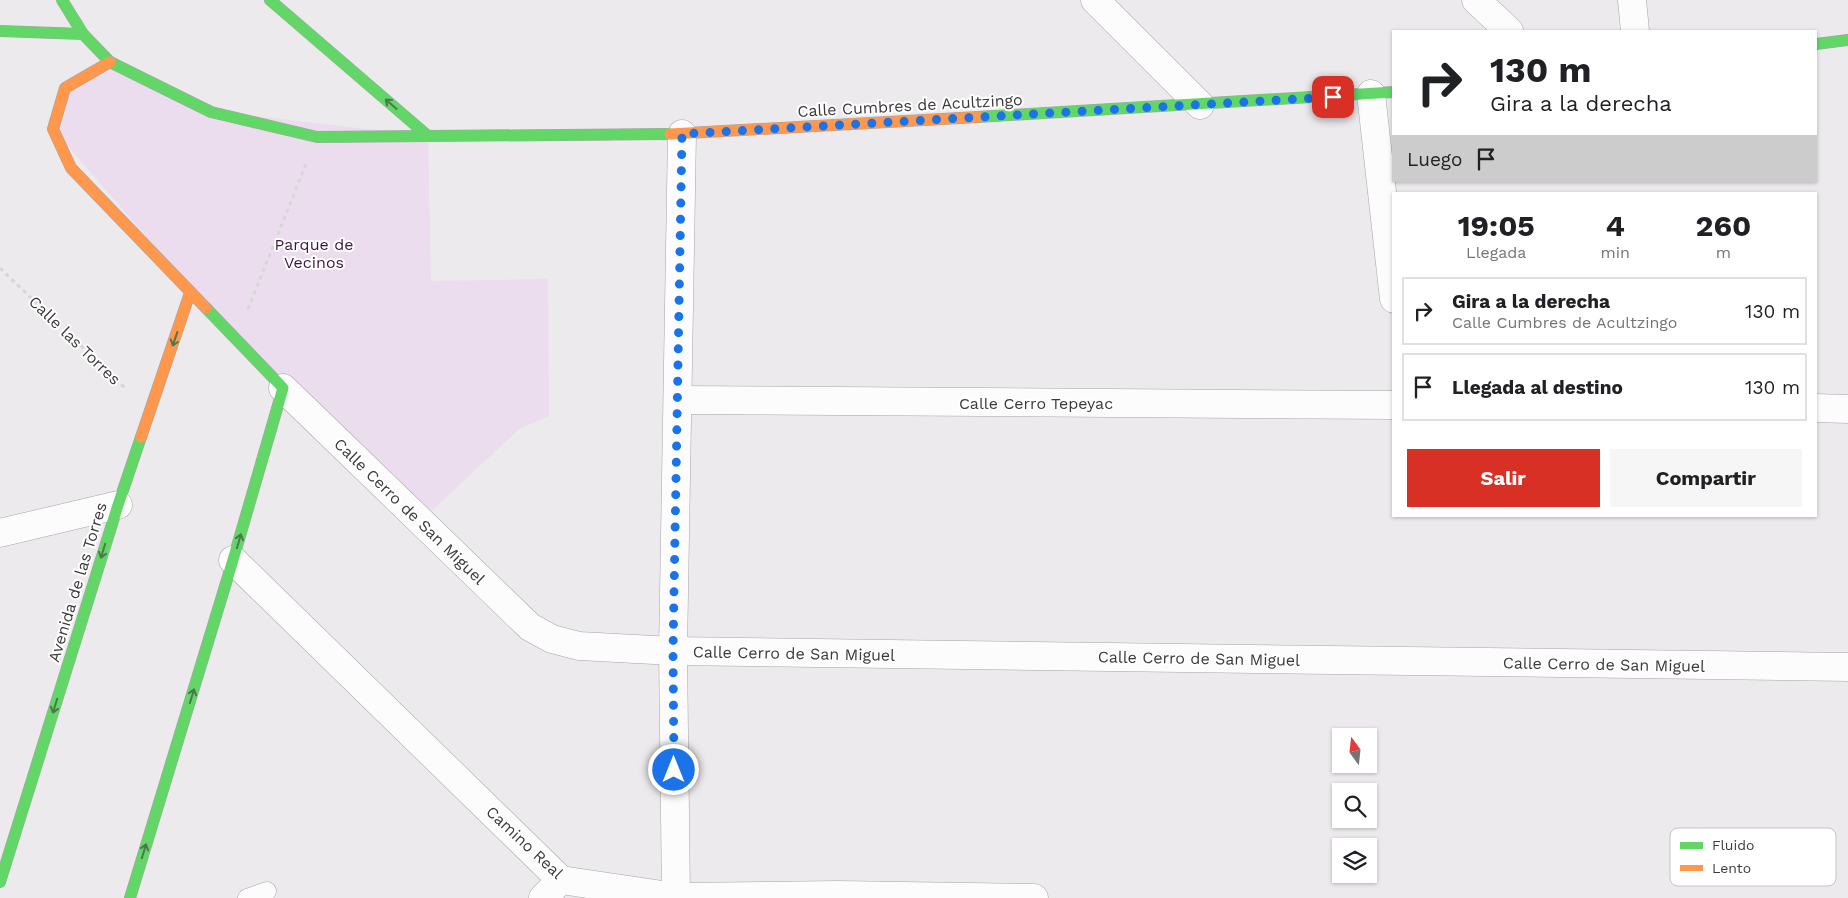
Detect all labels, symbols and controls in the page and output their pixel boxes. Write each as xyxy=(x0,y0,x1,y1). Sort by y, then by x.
text: 130 m xyxy=(1490,49,1591,91)
icon: right xyxy=(1407,50,1472,115)
pin xyxy=(1312,76,1354,118)
icon: arrive xyxy=(1319,83,1347,111)
street label: Calle Cumbres de Acultzingo xyxy=(797,90,1023,121)
text: Gira a la derecha xyxy=(1490,91,1672,116)
one-way arrow xyxy=(385,98,398,110)
icon: arrive xyxy=(1472,145,1500,173)
text: Luego xyxy=(1407,148,1462,171)
text: 19:05 xyxy=(1458,208,1535,243)
text: 4 xyxy=(1606,208,1625,243)
text: 260 xyxy=(1696,208,1751,243)
park label: Parque de Vecinos xyxy=(275,235,353,272)
text: Llegada xyxy=(1466,243,1526,262)
text: min xyxy=(1600,243,1630,262)
text: m xyxy=(1716,243,1731,262)
text: Gira a la derecha xyxy=(1452,290,1610,313)
street label: Calle las Torres xyxy=(25,292,124,389)
icon: right xyxy=(1409,297,1437,325)
text: 130 m xyxy=(1745,300,1800,323)
text: Calle Cumbres de Acultzingo xyxy=(1452,313,1677,332)
one-way arrow xyxy=(169,331,179,347)
icon: arrive xyxy=(1409,373,1437,401)
text: Llegada al destino xyxy=(1452,376,1623,399)
text: 130 m xyxy=(1745,376,1800,399)
street label: Calle Cerro Tepeyac xyxy=(959,394,1113,413)
street label: Calle Cerro de San Miguel xyxy=(330,434,489,589)
button: Salir xyxy=(1407,449,1600,507)
button: Compartir xyxy=(1610,449,1802,507)
street label: Avenida de las Torres xyxy=(44,500,111,664)
one-way arrow xyxy=(235,533,245,549)
one-way arrow xyxy=(98,543,108,559)
street label: Calle Cerro de San Miguel xyxy=(693,642,895,665)
street label: Calle Cerro de San Miguel xyxy=(1098,647,1300,670)
street label: Calle Cerro de San Miguel xyxy=(1503,653,1705,676)
one-way arrow xyxy=(187,688,197,704)
one-way arrow xyxy=(49,698,59,714)
north arrow xyxy=(1332,728,1378,772)
map controls xyxy=(1332,728,1377,883)
position arrow xyxy=(647,743,699,795)
button: search xyxy=(1332,783,1377,828)
street label: Camino Real xyxy=(482,802,567,883)
legend xyxy=(1670,828,1836,886)
text: Fluido xyxy=(1712,837,1754,853)
button: layers xyxy=(1332,838,1377,883)
one-way arrow xyxy=(140,844,149,860)
text: Lento xyxy=(1712,860,1751,876)

